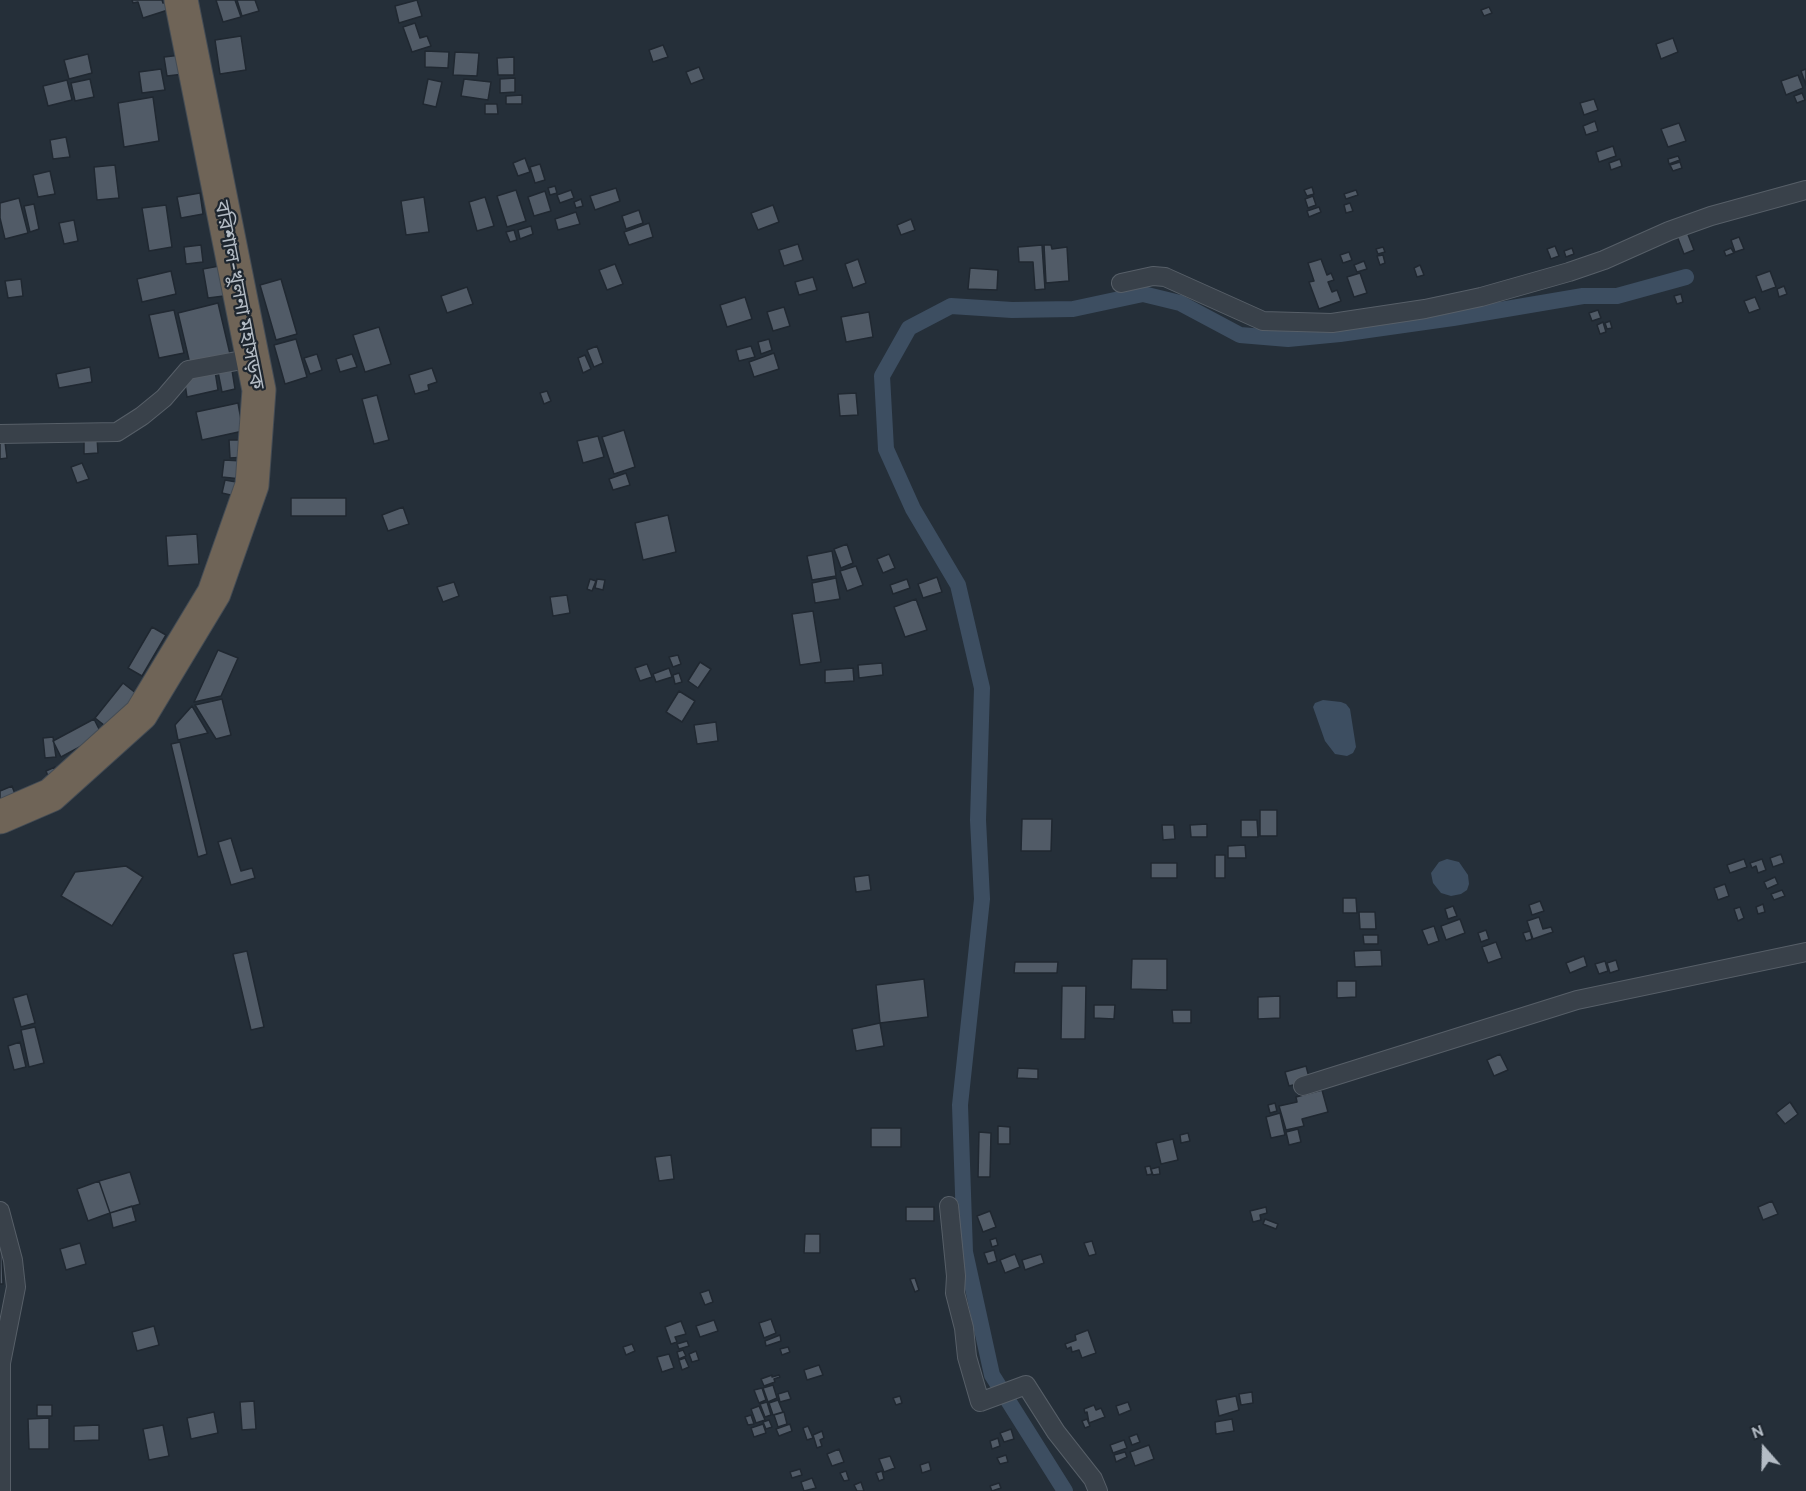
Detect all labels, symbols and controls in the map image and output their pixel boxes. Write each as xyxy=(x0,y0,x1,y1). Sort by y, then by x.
street label: বরিশাল-খুলনা মহাসড়ক xyxy=(209,198,269,392)
north arrow xyxy=(1734,1419,1794,1479)
text: N xyxy=(1749,1421,1766,1442)

